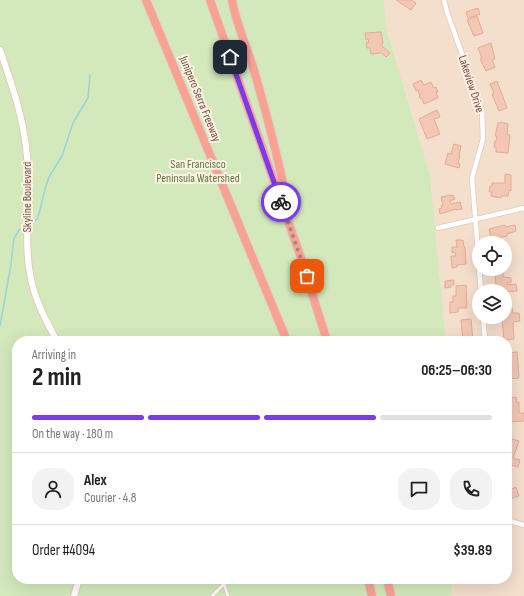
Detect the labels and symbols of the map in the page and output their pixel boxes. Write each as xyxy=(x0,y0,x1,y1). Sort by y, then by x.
pin xyxy=(213,40,247,74)
street label: Junipero Serra Freeway xyxy=(176,53,224,144)
street label: Lakeview Drive xyxy=(455,53,487,115)
park label: San Francisco Peninsula Watershed xyxy=(156,157,240,186)
street label: Skyline Boulevard xyxy=(20,162,35,232)
courier xyxy=(261,182,301,222)
pin xyxy=(290,259,324,293)

